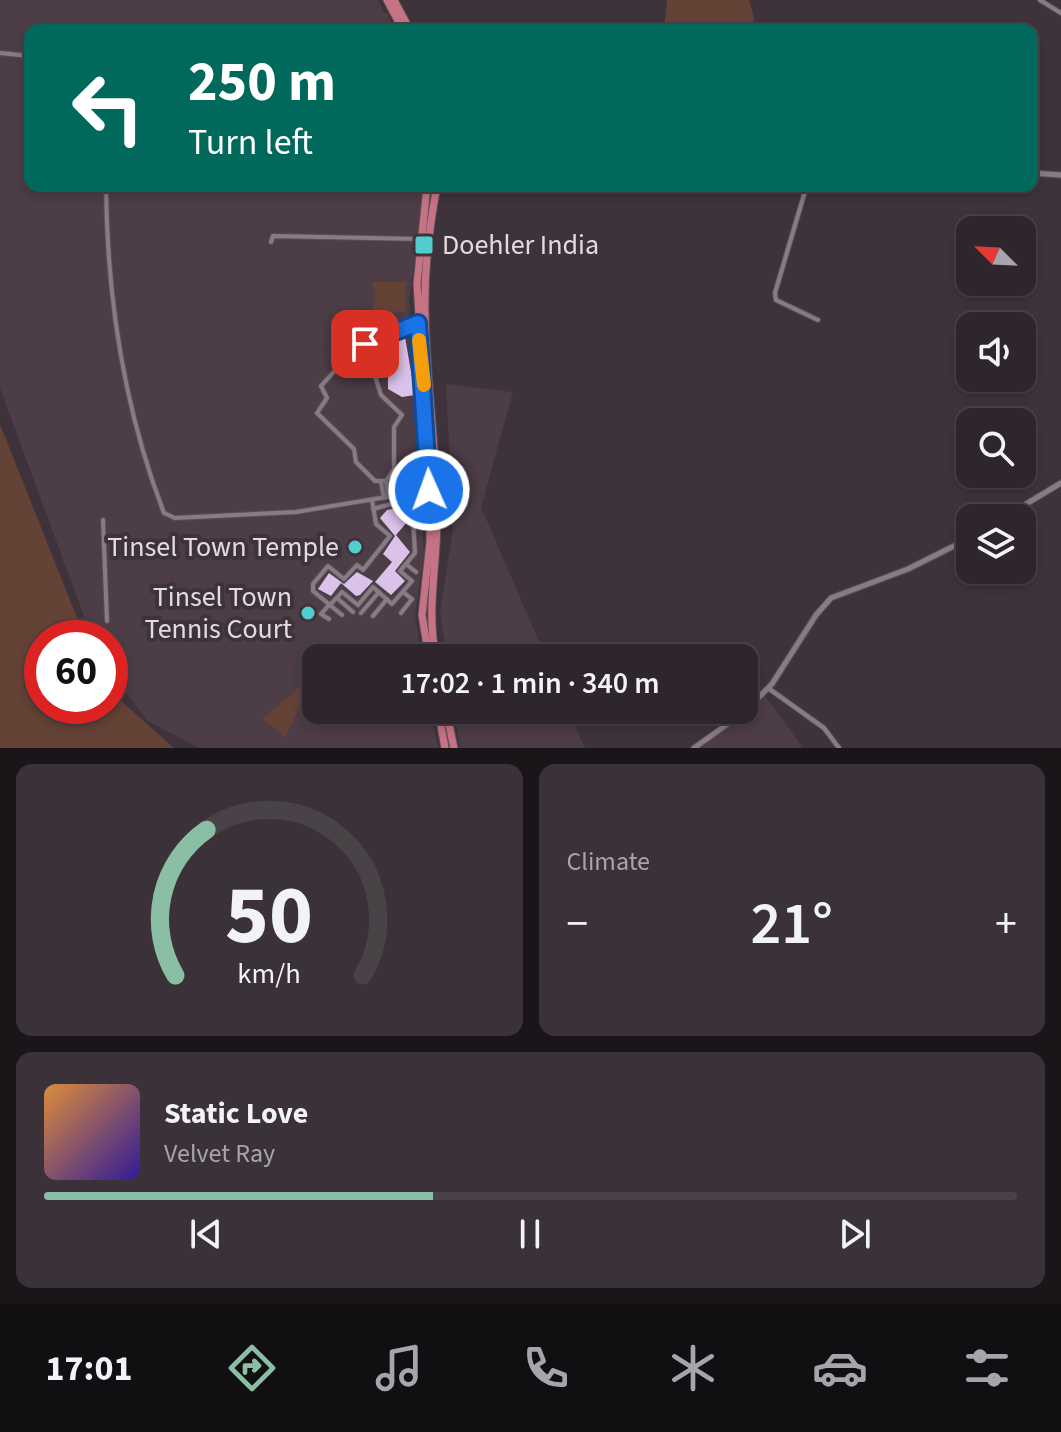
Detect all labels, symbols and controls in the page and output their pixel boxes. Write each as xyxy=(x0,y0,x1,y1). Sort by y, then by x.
text: 250 m xyxy=(188,43,336,122)
icon: left xyxy=(56,56,160,160)
text: Turn left xyxy=(188,117,313,168)
north arrow xyxy=(956,216,1036,296)
map controls xyxy=(956,216,1036,584)
place label: Doehler India xyxy=(442,225,599,265)
marker: Doehler India xyxy=(413,234,435,256)
pin xyxy=(331,310,399,378)
button: sound xyxy=(956,312,1036,392)
icon: arrive xyxy=(343,322,387,366)
button: search xyxy=(956,408,1036,488)
position arrow xyxy=(387,448,471,532)
button: layers xyxy=(956,504,1036,584)
place label: Tinsel Town Temple xyxy=(107,527,339,567)
marker: Tinsel Town Temple xyxy=(346,538,364,556)
place label: Tinsel Town Tennis Court xyxy=(145,577,293,649)
marker: Tinsel Town Tennis Court xyxy=(299,604,317,622)
speed limit sign: 60 xyxy=(24,620,128,724)
text: 17:02 · 1 min · 340 m xyxy=(400,662,660,705)
text: Climate xyxy=(567,843,650,880)
text: 50 xyxy=(225,857,313,975)
text: 21° xyxy=(751,882,833,967)
text: − xyxy=(567,893,588,956)
text: + xyxy=(995,893,1017,956)
text: km/h xyxy=(238,954,301,994)
text: Static Love xyxy=(164,1092,308,1135)
text: Velvet Ray xyxy=(164,1135,275,1172)
icon: previous xyxy=(184,1212,228,1256)
icon: pause xyxy=(508,1212,552,1256)
icon: next xyxy=(833,1212,877,1256)
icon: directions xyxy=(224,1340,280,1396)
icon: music xyxy=(371,1340,427,1396)
icon: phone xyxy=(518,1340,574,1396)
icon: climate xyxy=(665,1340,721,1396)
icon: car xyxy=(812,1340,868,1396)
icon: filters xyxy=(959,1340,1015,1396)
text: 17:01 xyxy=(46,1343,132,1394)

